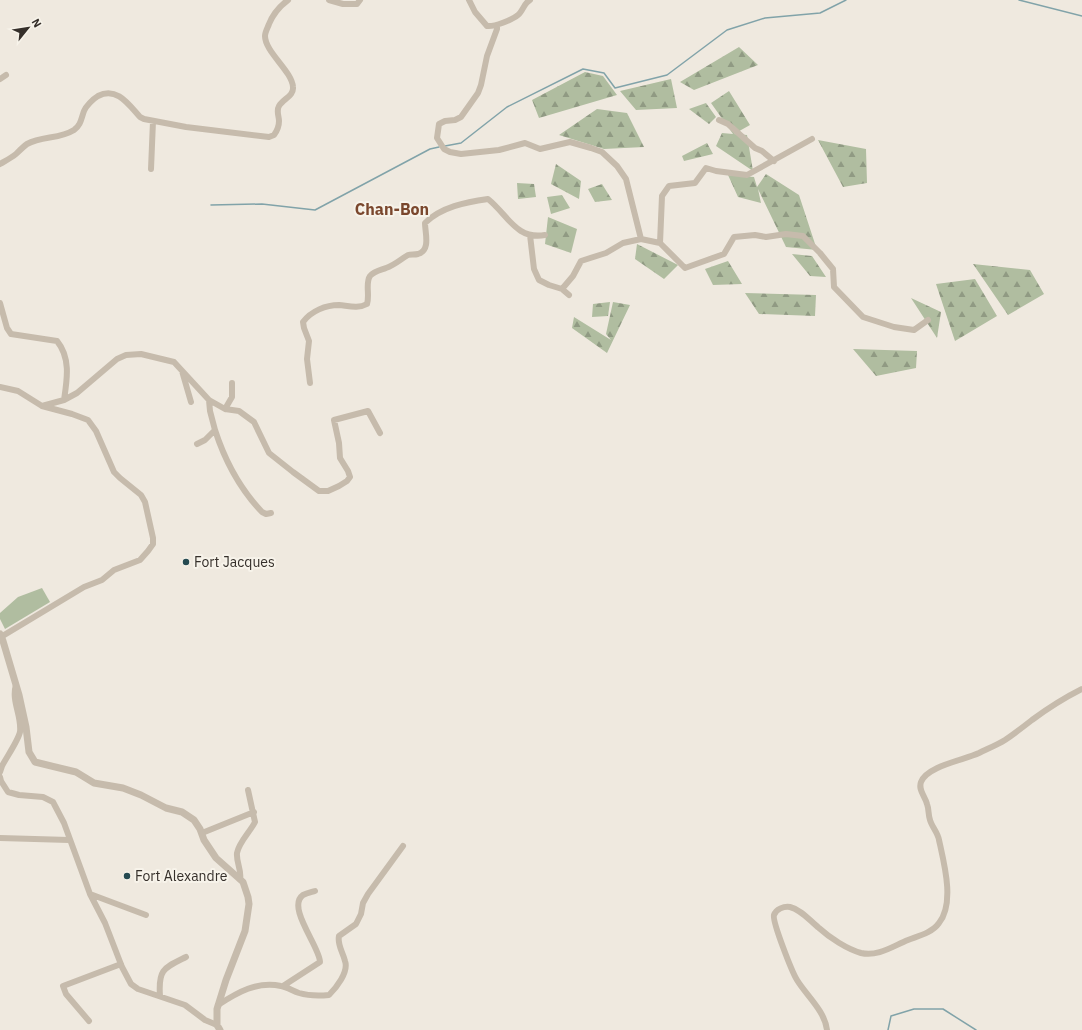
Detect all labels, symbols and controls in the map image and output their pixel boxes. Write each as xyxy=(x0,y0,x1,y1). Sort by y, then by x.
north arrow xyxy=(8,8,48,48)
text: N xyxy=(29,16,45,30)
district label: Chan-Bon xyxy=(355,199,429,219)
place label: Fort Jacques xyxy=(194,553,275,571)
marker: Fort Jacques xyxy=(181,557,191,567)
place label: Fort Alexandre xyxy=(135,867,228,885)
marker: Fort Alexandre xyxy=(122,871,132,881)

